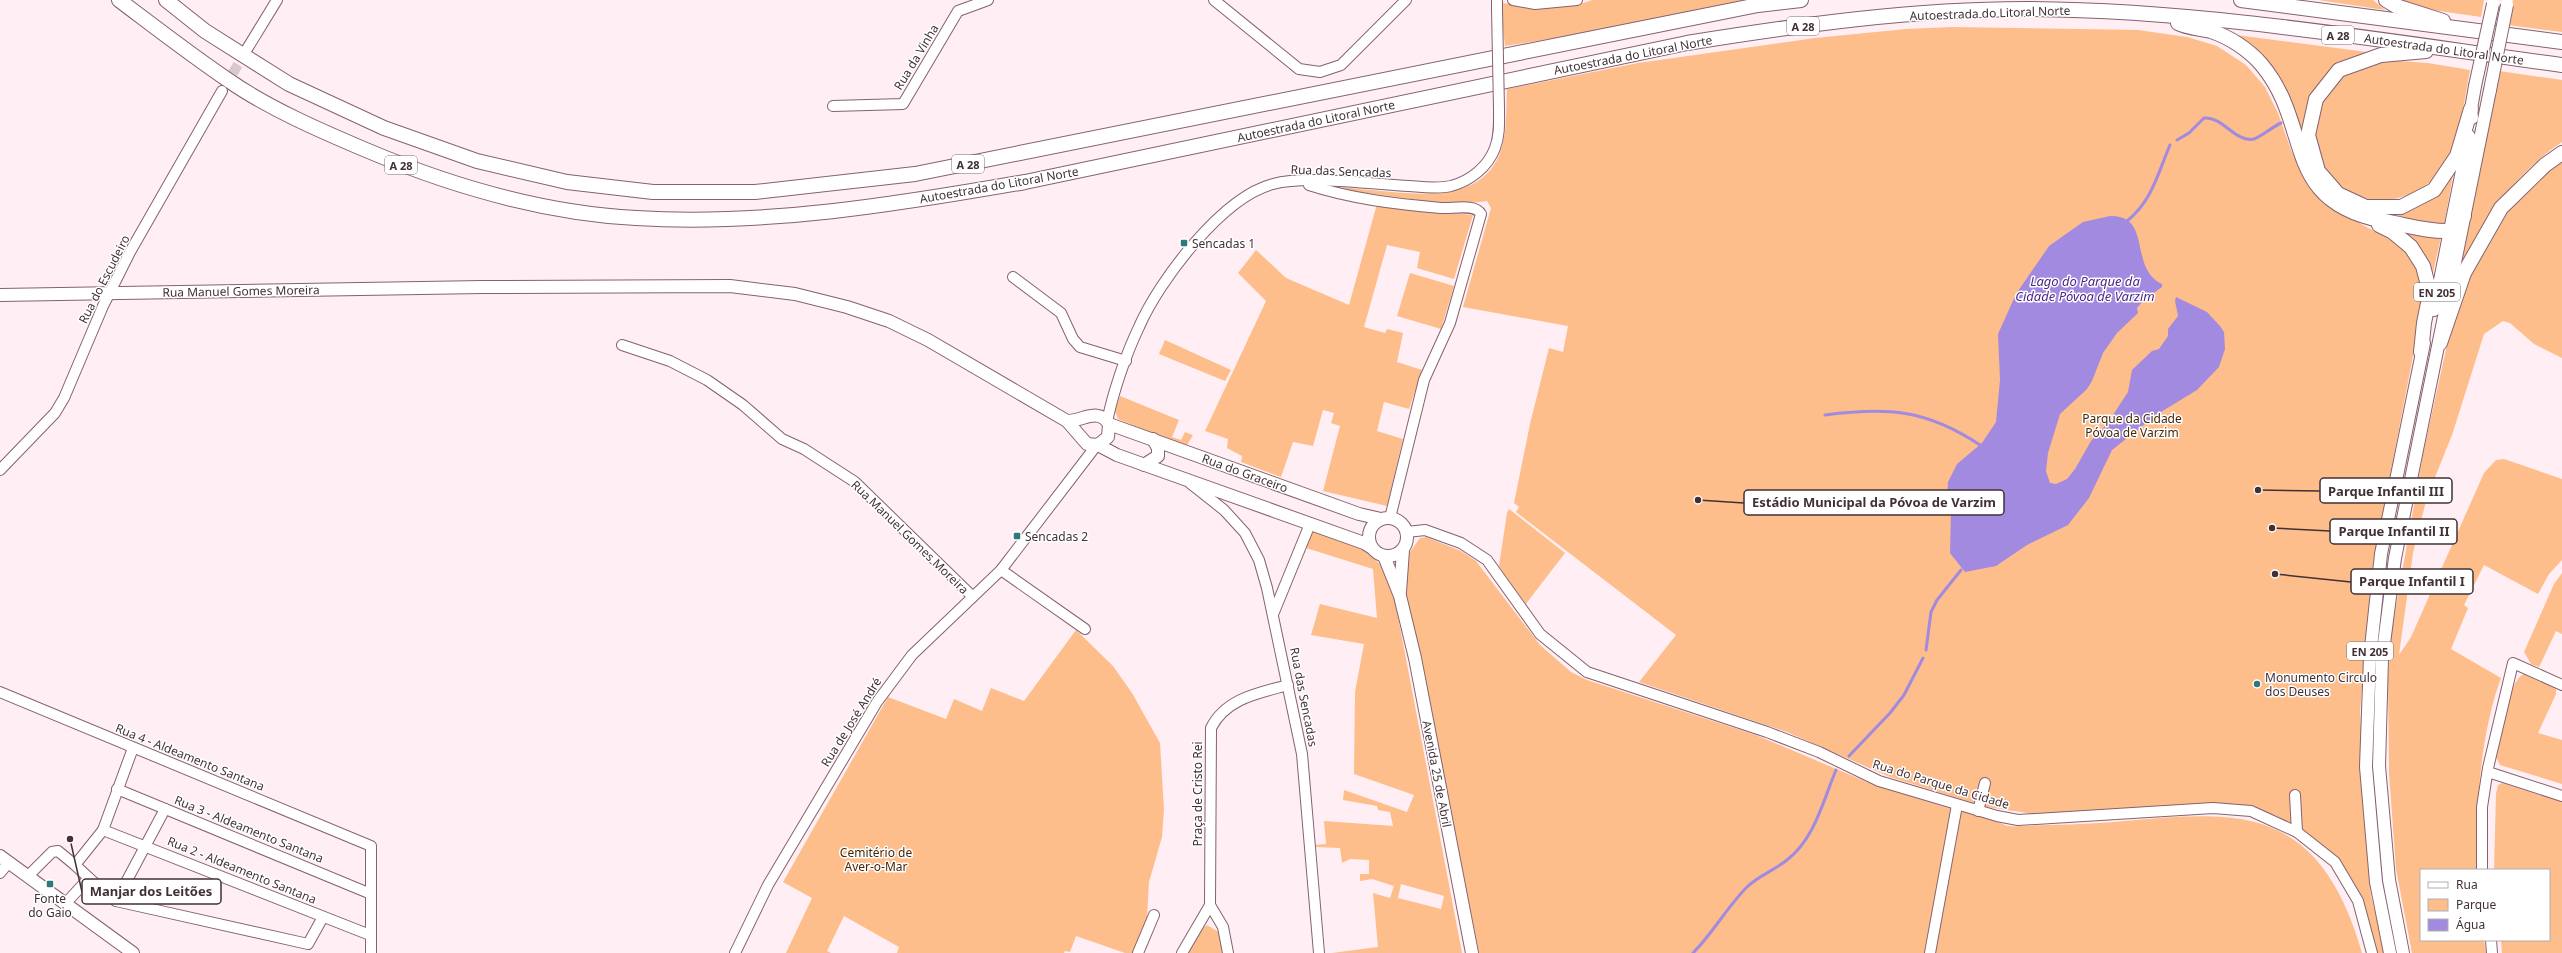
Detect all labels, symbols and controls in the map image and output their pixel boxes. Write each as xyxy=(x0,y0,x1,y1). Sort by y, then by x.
street label: Autoestrada do Litoral Norte xyxy=(1909,2,2071,24)
road number: A 28 xyxy=(1787,17,1819,35)
street label: Rua da Vinha xyxy=(890,21,942,93)
road number: A 28 xyxy=(2322,26,2354,44)
street label: Autoestrada do Litoral Norte xyxy=(2363,29,2525,69)
street label: Autoestrada do Litoral Norte xyxy=(1552,31,1714,79)
street label: Autoestrada do Litoral Norte xyxy=(1235,96,1397,146)
road number: A 28 xyxy=(952,155,984,173)
road number: A 28 xyxy=(385,156,417,174)
street label: Rua das Sencadas xyxy=(1290,161,1392,181)
street label: Autoestrada do Litoral Norte xyxy=(918,163,1080,207)
street label: Rua do Escudeiro xyxy=(74,232,134,326)
place label: Sencadas 1 xyxy=(1192,235,1255,252)
marker: Sencadas 1 xyxy=(1179,238,1189,248)
water label: Lago do Parque da Cidade Póvoa de Varzim xyxy=(2015,272,2155,305)
street label: Rua Manuel Gomes Moreira xyxy=(162,281,320,301)
road number: EN 205 xyxy=(2414,283,2460,301)
park label: Parque da Cidade Póvoa de Varzim xyxy=(2082,410,2182,441)
street label: Rua do Graceiro xyxy=(1200,450,1290,496)
street label: Rua Manuel Gomes Moreira xyxy=(848,476,972,598)
callout: Parque Infantil III xyxy=(2320,478,2452,503)
text: Parque Infantil III xyxy=(2328,482,2444,500)
callout: Estádio Municipal da Póvoa de Varzim xyxy=(1744,490,2004,515)
text: Estádio Municipal da Póvoa de Varzim xyxy=(1752,493,1996,511)
callout: Parque Infantil II xyxy=(2330,519,2457,544)
text: Parque Infantil II xyxy=(2339,522,2449,540)
place label: Sencadas 2 xyxy=(1025,528,1088,545)
marker: Sencadas 2 xyxy=(1012,531,1022,541)
callout: Parque Infantil I xyxy=(2351,569,2473,594)
text: Parque Infantil I xyxy=(2359,572,2465,590)
road number: EN 205 xyxy=(2347,642,2393,660)
street label: Rua das Sencadas xyxy=(1286,646,1322,748)
place label: Monumento Circulo dos Deuses xyxy=(2265,669,2377,700)
street label: Rua de José André xyxy=(817,674,885,770)
marker: Monumento Circulo dos Deuses xyxy=(2252,679,2262,689)
street label: Rua 4 - Aldeamento Santana xyxy=(113,719,267,795)
street label: Avenida 25 de Abril xyxy=(1418,719,1456,829)
street label: Praça de Cristo Rei xyxy=(1189,741,1206,847)
street label: Rua do Parque da Cidade xyxy=(1871,755,2012,813)
street label: Rua 3 - Aldeamento Santana xyxy=(172,791,326,867)
street label: Rua 2 - Aldeamento Santana xyxy=(165,832,319,908)
park label: Cemitério de Aver-o-Mar xyxy=(840,844,912,875)
legend xyxy=(2420,869,2550,941)
text: Rua xyxy=(2456,876,2478,893)
marker: Fonte do Gaio xyxy=(45,879,55,889)
callout: Manjar dos Leitões xyxy=(82,879,221,904)
text: Manjar dos Leitões xyxy=(90,882,212,900)
place label: Fonte do Gaio xyxy=(28,890,72,921)
text: Parque xyxy=(2456,896,2497,913)
text: Água xyxy=(2456,916,2485,933)

